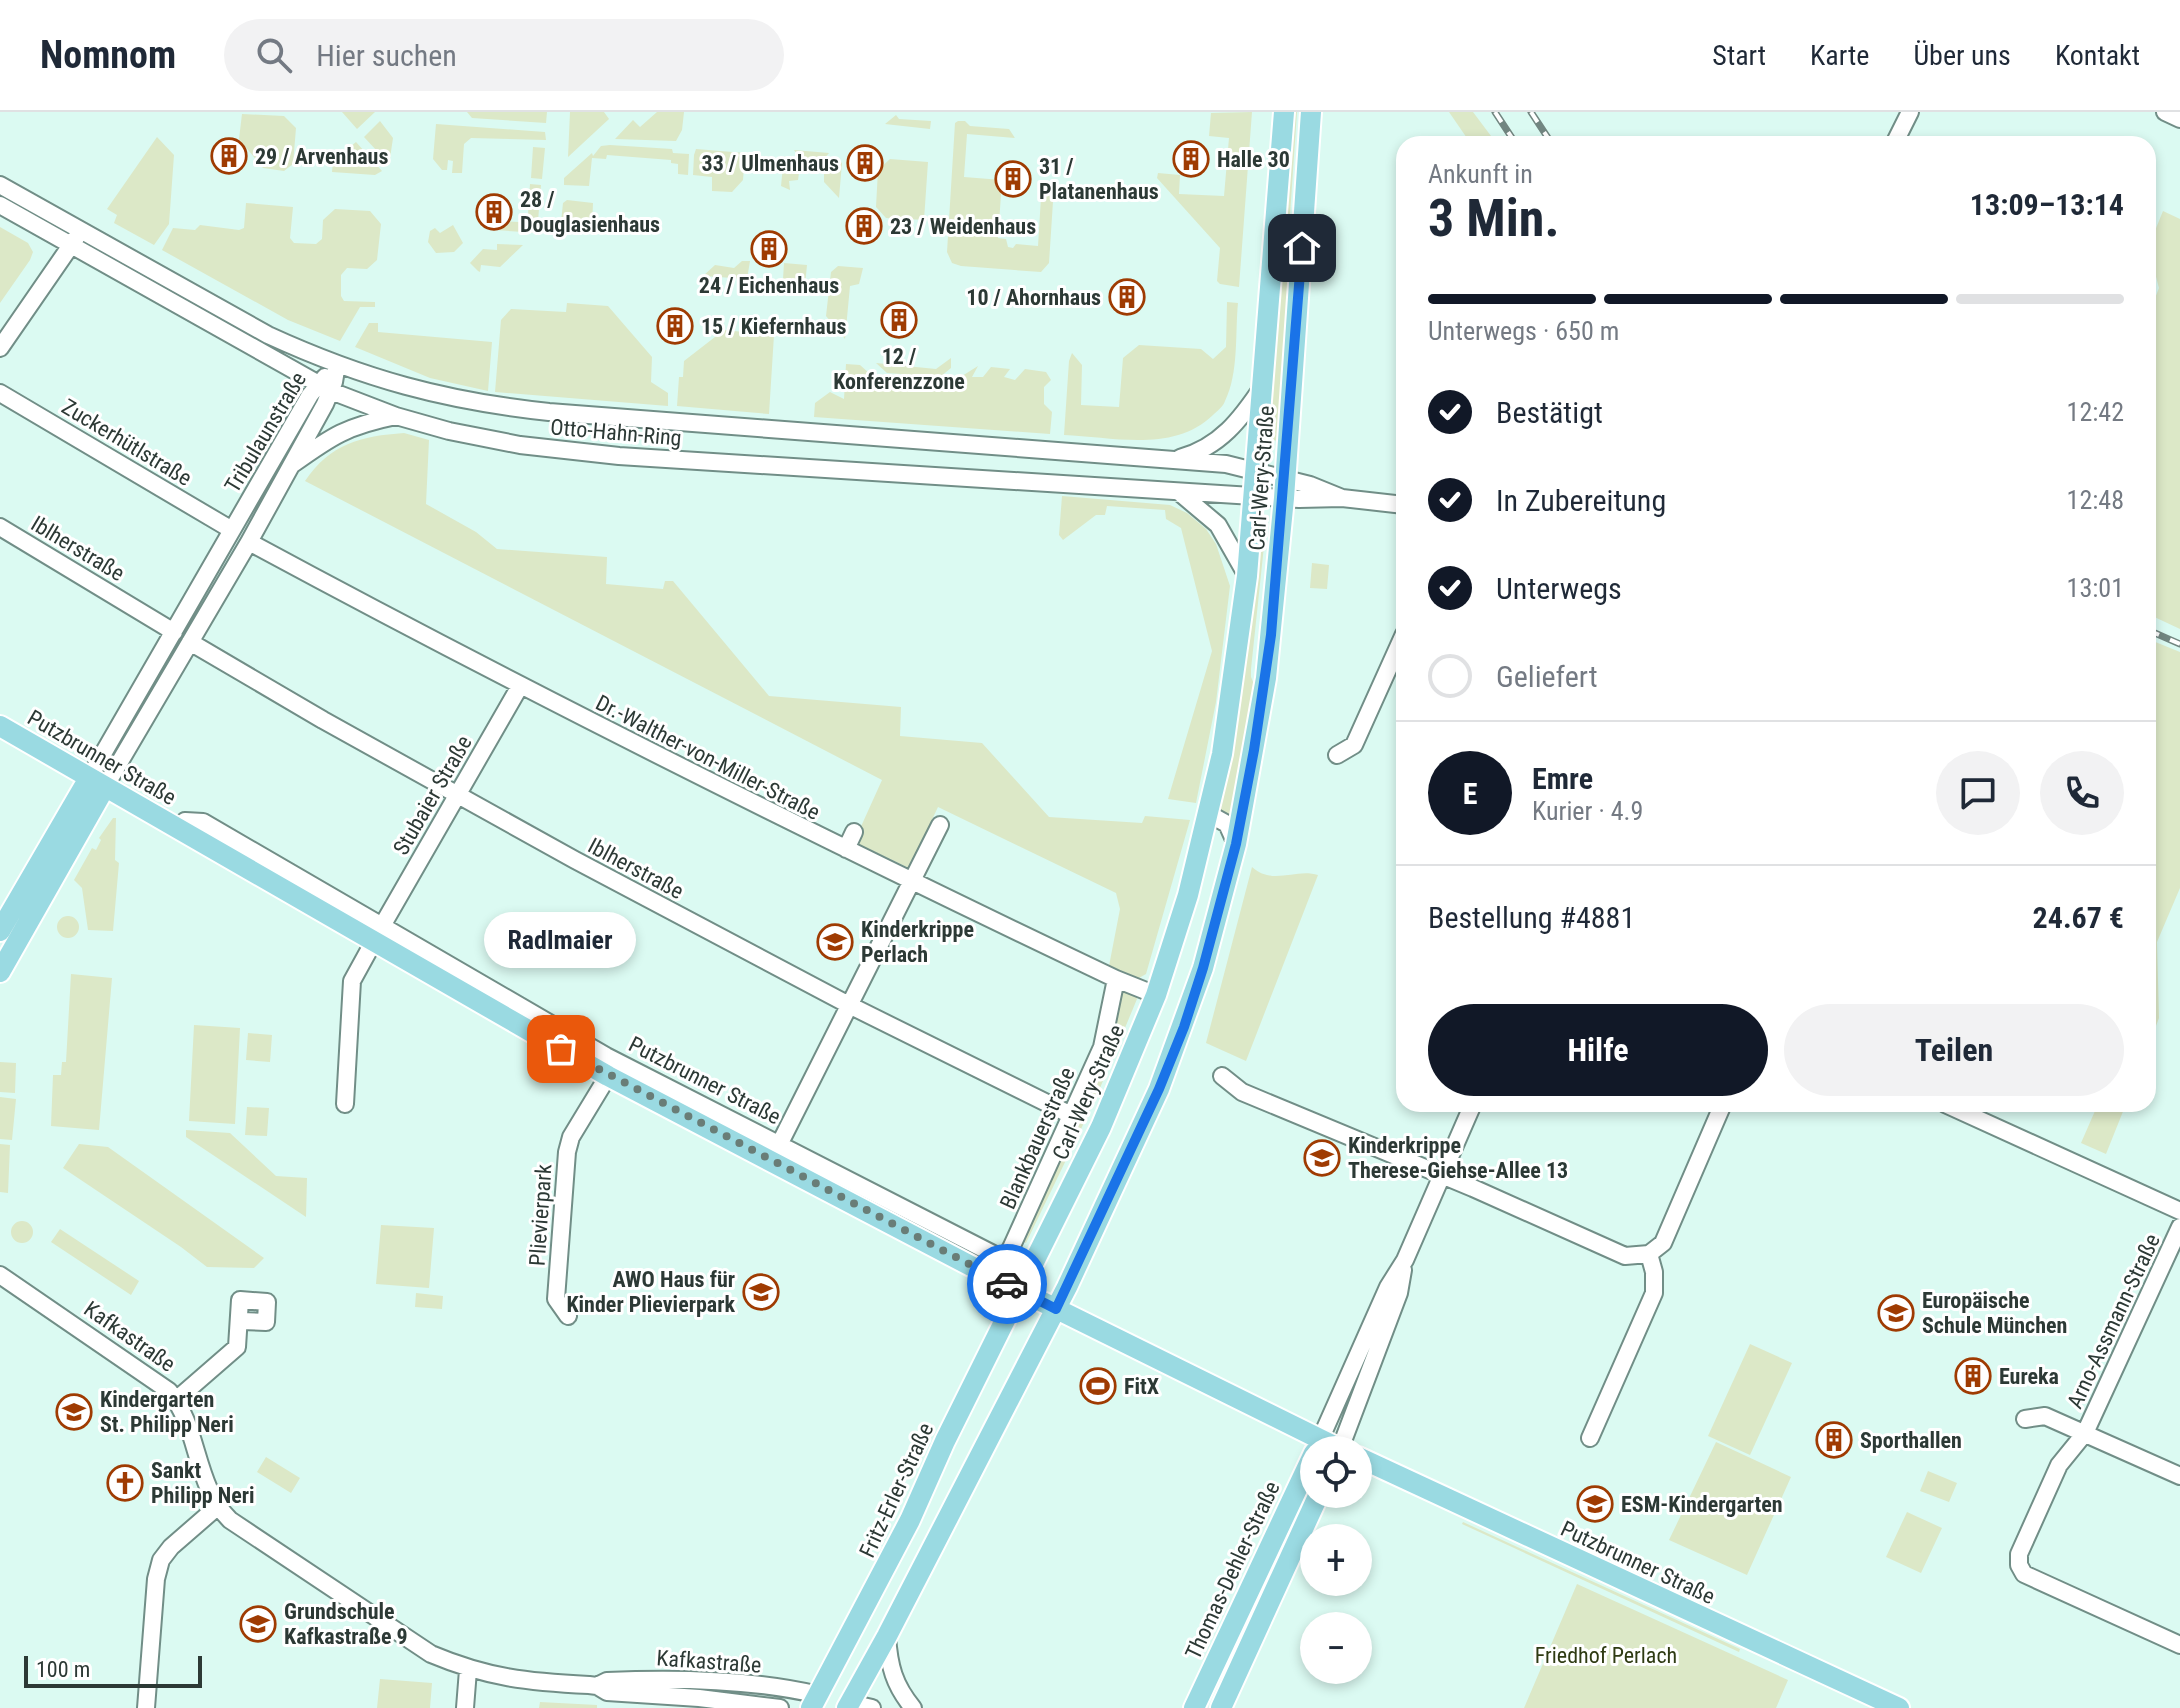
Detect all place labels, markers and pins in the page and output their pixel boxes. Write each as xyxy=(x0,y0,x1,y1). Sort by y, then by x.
building icon: 29 / Arvenhaus xyxy=(210,137,248,175)
building icon: Halle 30 xyxy=(1172,140,1210,178)
place label: 29 / Arvenhaus xyxy=(255,144,388,169)
building icon: 33 / Ulmenhaus xyxy=(846,144,884,182)
place label: Halle 30 xyxy=(1217,147,1290,172)
place label: 33 / Ulmenhaus xyxy=(702,151,839,176)
place label: 31 / Platanenhaus xyxy=(1039,154,1159,204)
building icon: 31 / Platanenhaus xyxy=(994,160,1032,198)
place label: 28 / Douglasienhaus xyxy=(520,187,660,237)
building icon: 28 / Douglasienhaus xyxy=(475,193,513,231)
building icon: 23 / Weidenhaus xyxy=(845,207,883,245)
place label: 23 / Weidenhaus xyxy=(890,214,1036,239)
pin xyxy=(1268,214,1336,282)
building icon: 24 / Eichenhaus xyxy=(750,230,788,268)
place label: 24 / Eichenhaus xyxy=(699,273,839,298)
building icon: 10 / Ahornhaus xyxy=(1108,278,1146,316)
place label: 10 / Ahornhaus xyxy=(966,285,1101,310)
building icon: 12 / Konferenzzone xyxy=(880,301,918,339)
building icon: 15 / Kiefernhaus xyxy=(656,307,694,345)
place label: 15 / Kiefernhaus xyxy=(701,314,847,339)
place label: 12 / Konferenzzone xyxy=(833,344,965,394)
callout: Radlmaier xyxy=(485,913,637,969)
place label: Kinderkrippe Perlach xyxy=(861,917,974,967)
school or university icon: Kinderkrippe Perlach xyxy=(816,923,854,961)
pin xyxy=(527,1015,595,1083)
place label: Kinderkrippe Therese-Giehse-Allee 13 xyxy=(1348,1133,1568,1183)
school or university icon: Kinderkrippe Therese-Giehse-Allee 13 xyxy=(1303,1139,1341,1177)
place label: AWO Haus für Kinder Plievierpark xyxy=(566,1267,735,1317)
school or university icon: AWO Haus für Kinder Plievierpark xyxy=(742,1273,780,1311)
place label: Europäische Schule München xyxy=(1922,1288,2067,1338)
school or university icon: Europäische Schule München xyxy=(1877,1294,1915,1332)
building icon: Eureka xyxy=(1954,1357,1992,1395)
place label: Eureka xyxy=(1999,1364,2059,1389)
sports icon: FitX xyxy=(1079,1367,1117,1405)
place label: FitX xyxy=(1124,1374,1159,1399)
place label: Kindergarten St. Philipp Neri xyxy=(100,1387,234,1437)
school or university icon: Kindergarten St. Philipp Neri xyxy=(55,1393,93,1431)
building icon: Sporthallen xyxy=(1815,1421,1853,1459)
place label: Sporthallen xyxy=(1860,1428,1962,1453)
place label: Sankt Philipp Neri xyxy=(151,1458,255,1508)
church icon: Sankt Philipp Neri xyxy=(106,1464,144,1502)
school or university icon: ESM-Kindergarten xyxy=(1576,1485,1614,1523)
place label: ESM-Kindergarten xyxy=(1621,1492,1783,1517)
place label: Grundschule Kafkastraße 9 xyxy=(284,1599,408,1649)
school or university icon: Grundschule Kafkastraße 9 xyxy=(239,1605,277,1643)

